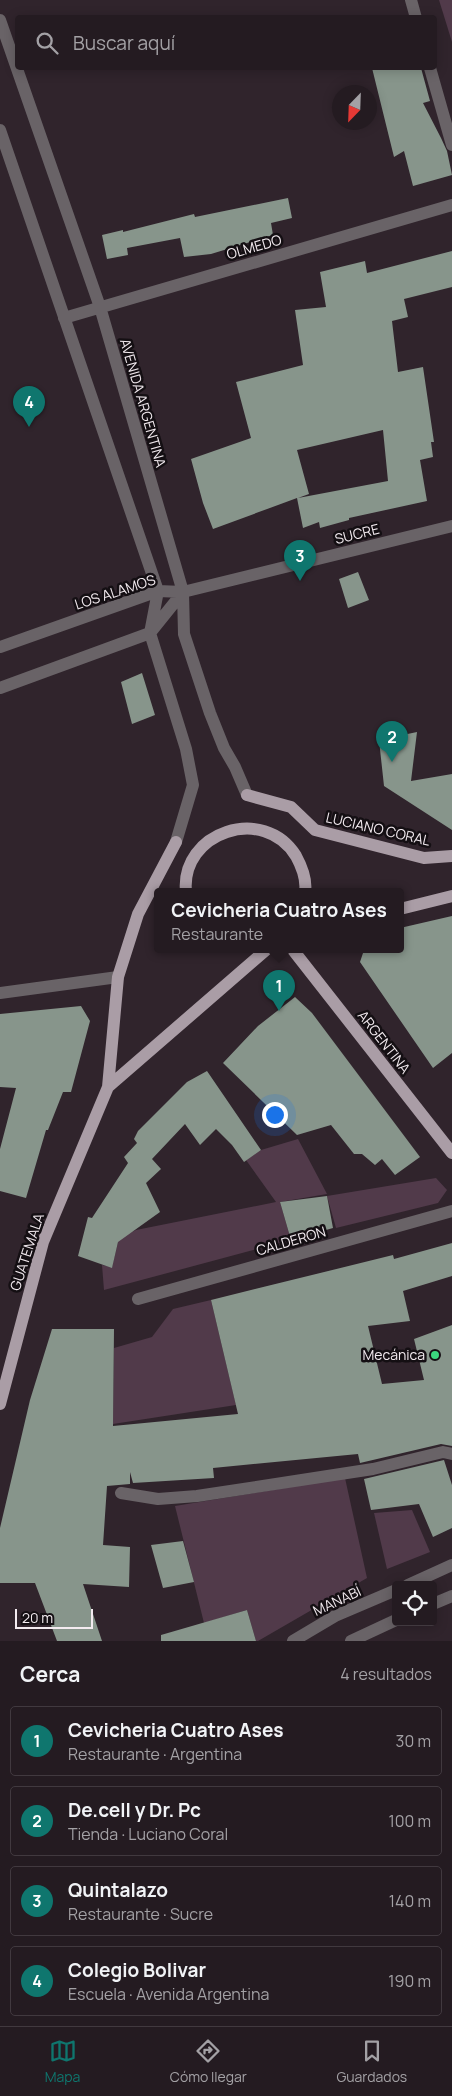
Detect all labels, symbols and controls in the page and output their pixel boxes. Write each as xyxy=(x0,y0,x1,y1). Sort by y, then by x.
search box xyxy=(15,15,437,70)
icon: search xyxy=(33,29,61,57)
text: Buscar aquí xyxy=(73,30,175,56)
north arrow xyxy=(332,85,377,130)
street label: OLMEDO xyxy=(224,230,284,263)
street label: AVENIDA ARGENTINA xyxy=(116,336,171,470)
pin: 4 xyxy=(13,386,45,427)
street label: SUCRE xyxy=(333,519,381,548)
pin: 3 xyxy=(284,540,316,581)
street label: LOS ALAMOS xyxy=(72,569,158,614)
pin: 2 xyxy=(376,721,408,762)
street label: LUCIANO CORAL xyxy=(324,807,432,850)
popup xyxy=(154,888,404,953)
text: Cevicheria Cuatro Ases xyxy=(171,897,387,923)
text: Restaurante xyxy=(171,923,263,945)
pin: 1 xyxy=(263,970,295,1011)
street label: ARGENTINA xyxy=(354,1006,415,1077)
your location xyxy=(262,1102,288,1128)
street label: GUATEMALA xyxy=(5,1211,48,1293)
street label: CALDERON xyxy=(254,1222,328,1260)
place label: Mecánica xyxy=(363,1345,425,1364)
marker: Mecánica xyxy=(429,1349,441,1361)
street label: MANABÍ xyxy=(310,1581,364,1620)
map controls xyxy=(392,1581,437,1626)
button: locate xyxy=(392,1581,437,1626)
scale bar xyxy=(15,1606,92,1629)
text: 20 m xyxy=(22,1608,53,1627)
text: Cerca xyxy=(20,1660,80,1688)
text: 4 resultados xyxy=(340,1663,432,1685)
text: Cevicheria Cuatro Ases xyxy=(68,1717,284,1743)
text: 1 xyxy=(33,1730,41,1752)
text: 30 m xyxy=(396,1730,431,1752)
text: Restaurante · Argentina xyxy=(68,1743,242,1765)
text: De.cell y Dr. Pc xyxy=(68,1797,201,1823)
text: 2 xyxy=(32,1810,42,1832)
text: 100 m xyxy=(388,1810,431,1832)
text: Tienda · Luciano Coral xyxy=(68,1823,228,1845)
text: Quintalazo xyxy=(68,1877,168,1903)
text: 3 xyxy=(32,1890,42,1912)
text: 140 m xyxy=(389,1890,431,1912)
text: Restaurante · Sucre xyxy=(68,1903,213,1925)
text: Colegio Bolivar xyxy=(68,1957,206,1983)
text: 4 xyxy=(32,1970,42,1992)
text: 190 m xyxy=(388,1970,431,1992)
text: Escuela · Avenida Argentina xyxy=(68,1983,269,2005)
tab: Mapa xyxy=(45,2037,80,2086)
tab: Cómo llegar xyxy=(170,2037,247,2086)
tab: Guardados xyxy=(336,2037,407,2086)

